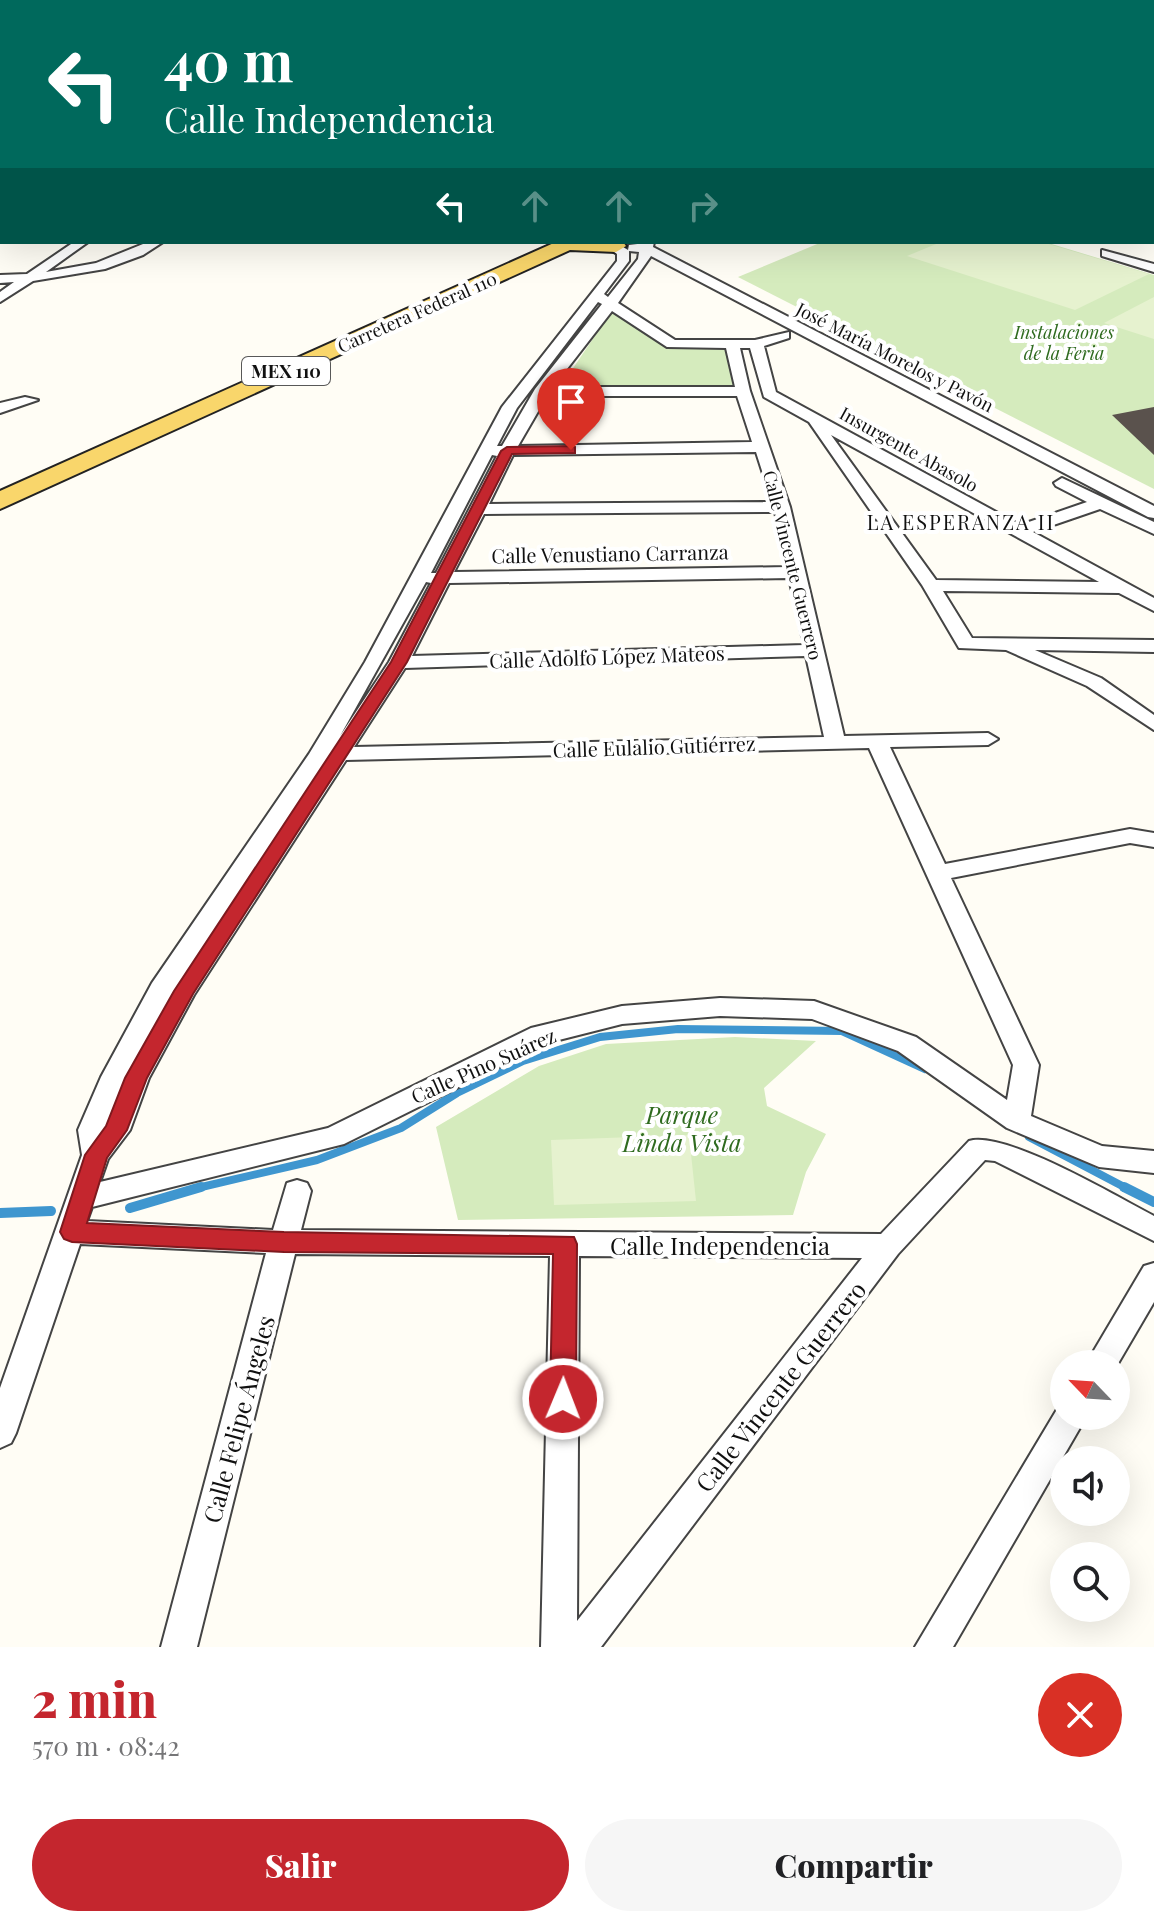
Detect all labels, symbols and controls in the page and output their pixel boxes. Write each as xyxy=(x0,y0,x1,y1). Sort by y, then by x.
text: 40 m xyxy=(164,22,293,97)
icon: left xyxy=(32,32,136,136)
text: Calle Independencia xyxy=(164,94,494,142)
icon: left xyxy=(429,184,473,228)
icon: ahead xyxy=(513,184,557,228)
icon: ahead xyxy=(597,184,641,228)
icon: right xyxy=(681,184,725,228)
street label: Carretera Federal 110 xyxy=(334,266,500,358)
street label: José María Morelos y Pavón xyxy=(791,296,998,417)
park label: Instalaciones de la Feria xyxy=(1013,320,1114,365)
road number: MEX 110 xyxy=(242,357,330,385)
pin xyxy=(537,368,605,450)
icon: arrive xyxy=(549,380,593,424)
street label: Insurgente Abasolo xyxy=(835,401,983,497)
street label: Calle Vincente Guerrero xyxy=(758,468,828,662)
district label: LA ESPERANZA II xyxy=(867,508,1055,535)
street label: Calle Venustiano Carranza xyxy=(491,537,729,569)
street label: Calle Adolfo López Mateos xyxy=(489,638,725,674)
street label: Calle Eulalio Gutiérrez xyxy=(552,729,756,763)
street label: Calle Pino Suárez xyxy=(406,1021,560,1109)
park label: Parque Linda Vista xyxy=(621,1098,742,1158)
street label: Calle Independencia xyxy=(610,1229,830,1261)
street label: Calle Vincente Guerrero xyxy=(688,1274,872,1498)
street label: Calle Felipe Ángeles xyxy=(195,1312,281,1526)
north arrow xyxy=(1050,1350,1130,1430)
map controls xyxy=(1050,1350,1130,1622)
position arrow xyxy=(521,1357,605,1441)
button: sound xyxy=(1050,1446,1130,1526)
button: search xyxy=(1050,1542,1130,1622)
text: 2 min xyxy=(32,1666,157,1730)
button: close xyxy=(1038,1673,1122,1757)
text: 570 m · 08:42 xyxy=(32,1728,180,1763)
button: Salir xyxy=(32,1819,569,1911)
button: Compartir xyxy=(585,1819,1122,1911)

